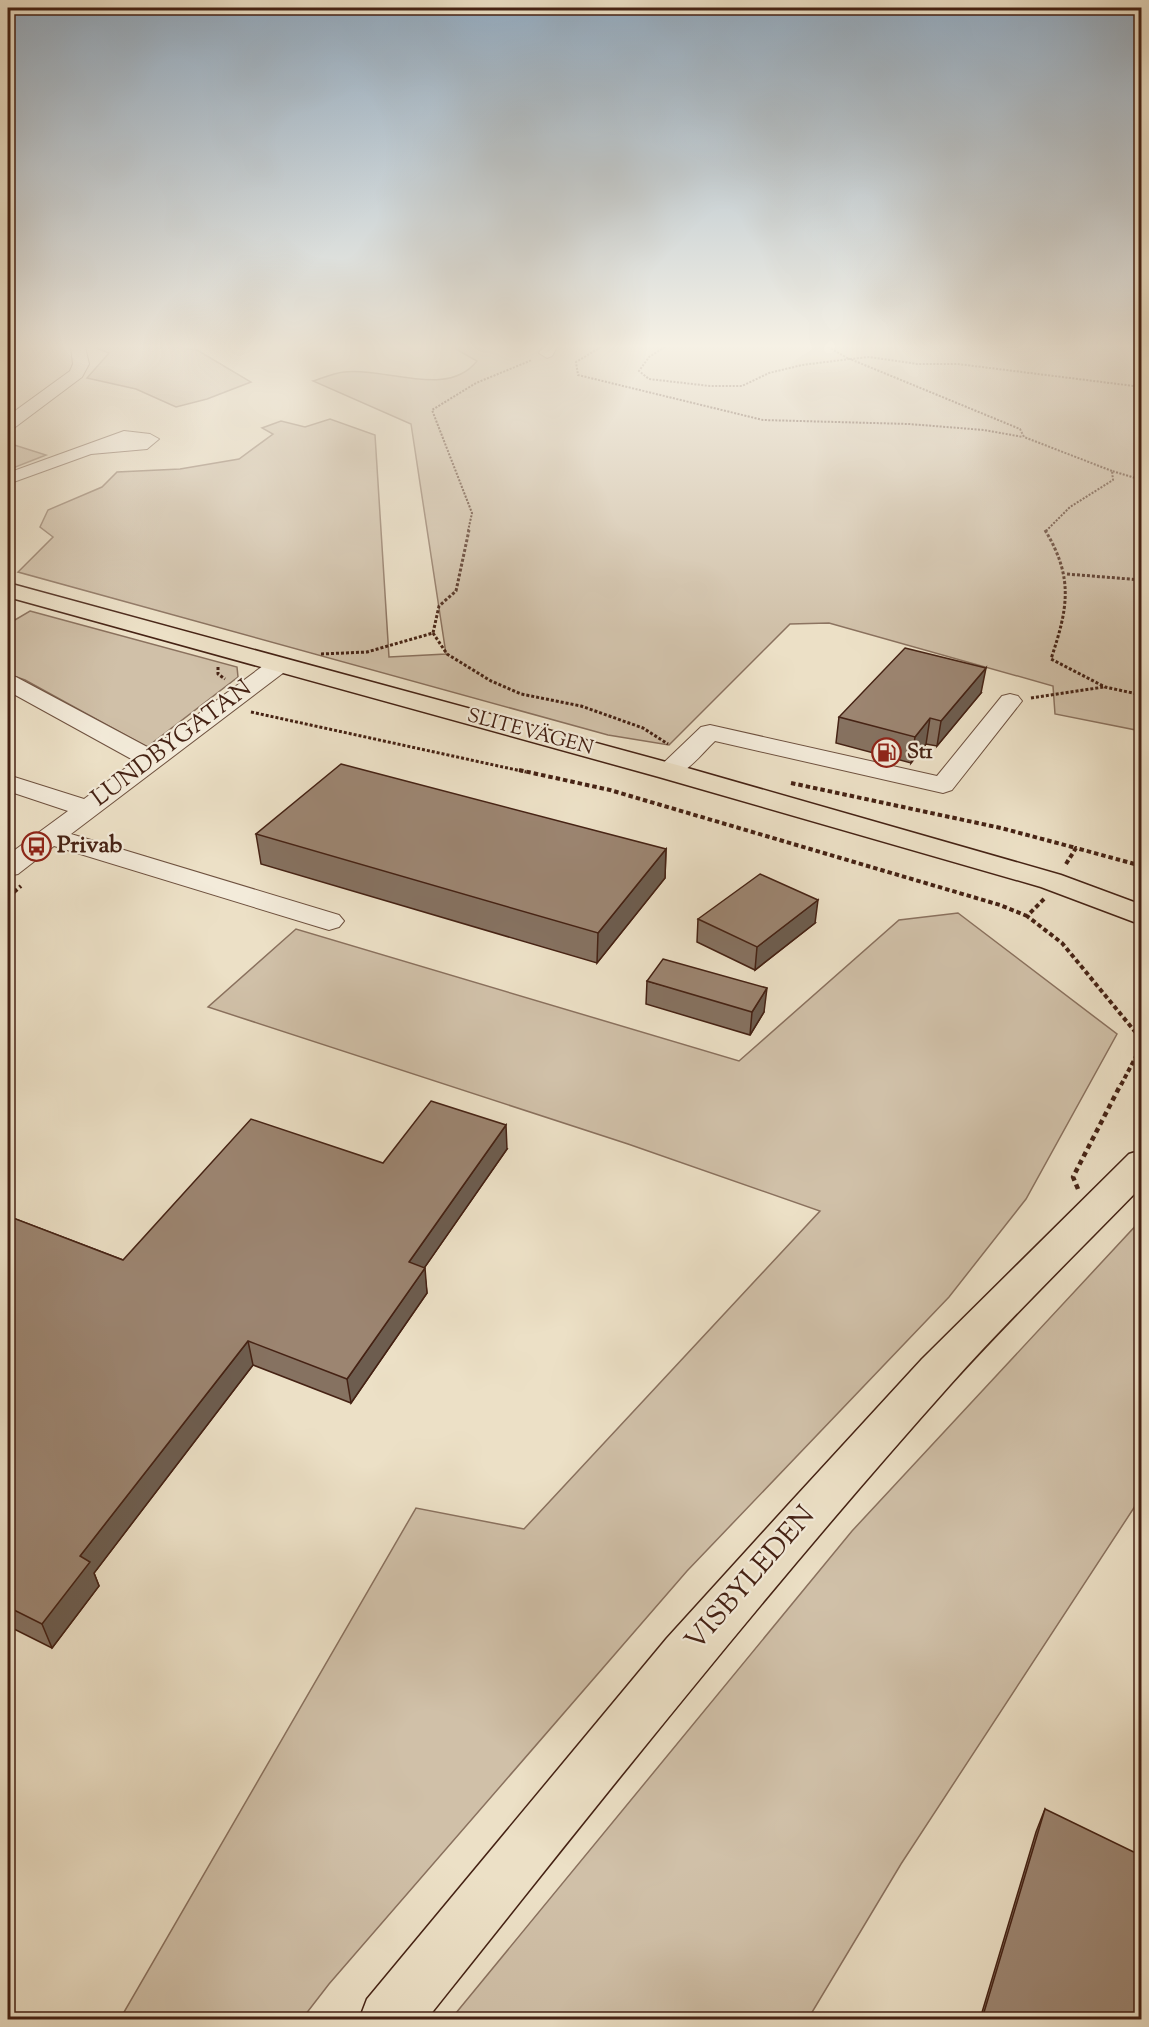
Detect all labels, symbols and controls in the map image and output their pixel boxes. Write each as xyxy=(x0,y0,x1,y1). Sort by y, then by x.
street label: LUNDBYGATAN xyxy=(85,672,259,816)
street label: SLITEVÄGEN xyxy=(464,702,596,764)
fuel station icon: St1 xyxy=(870,737,902,769)
place label: St1 xyxy=(907,739,933,768)
place label: Privab xyxy=(57,829,122,863)
bus stop icon: Privab xyxy=(20,830,52,862)
street label: VISBYLEDEN xyxy=(677,1498,825,1660)

